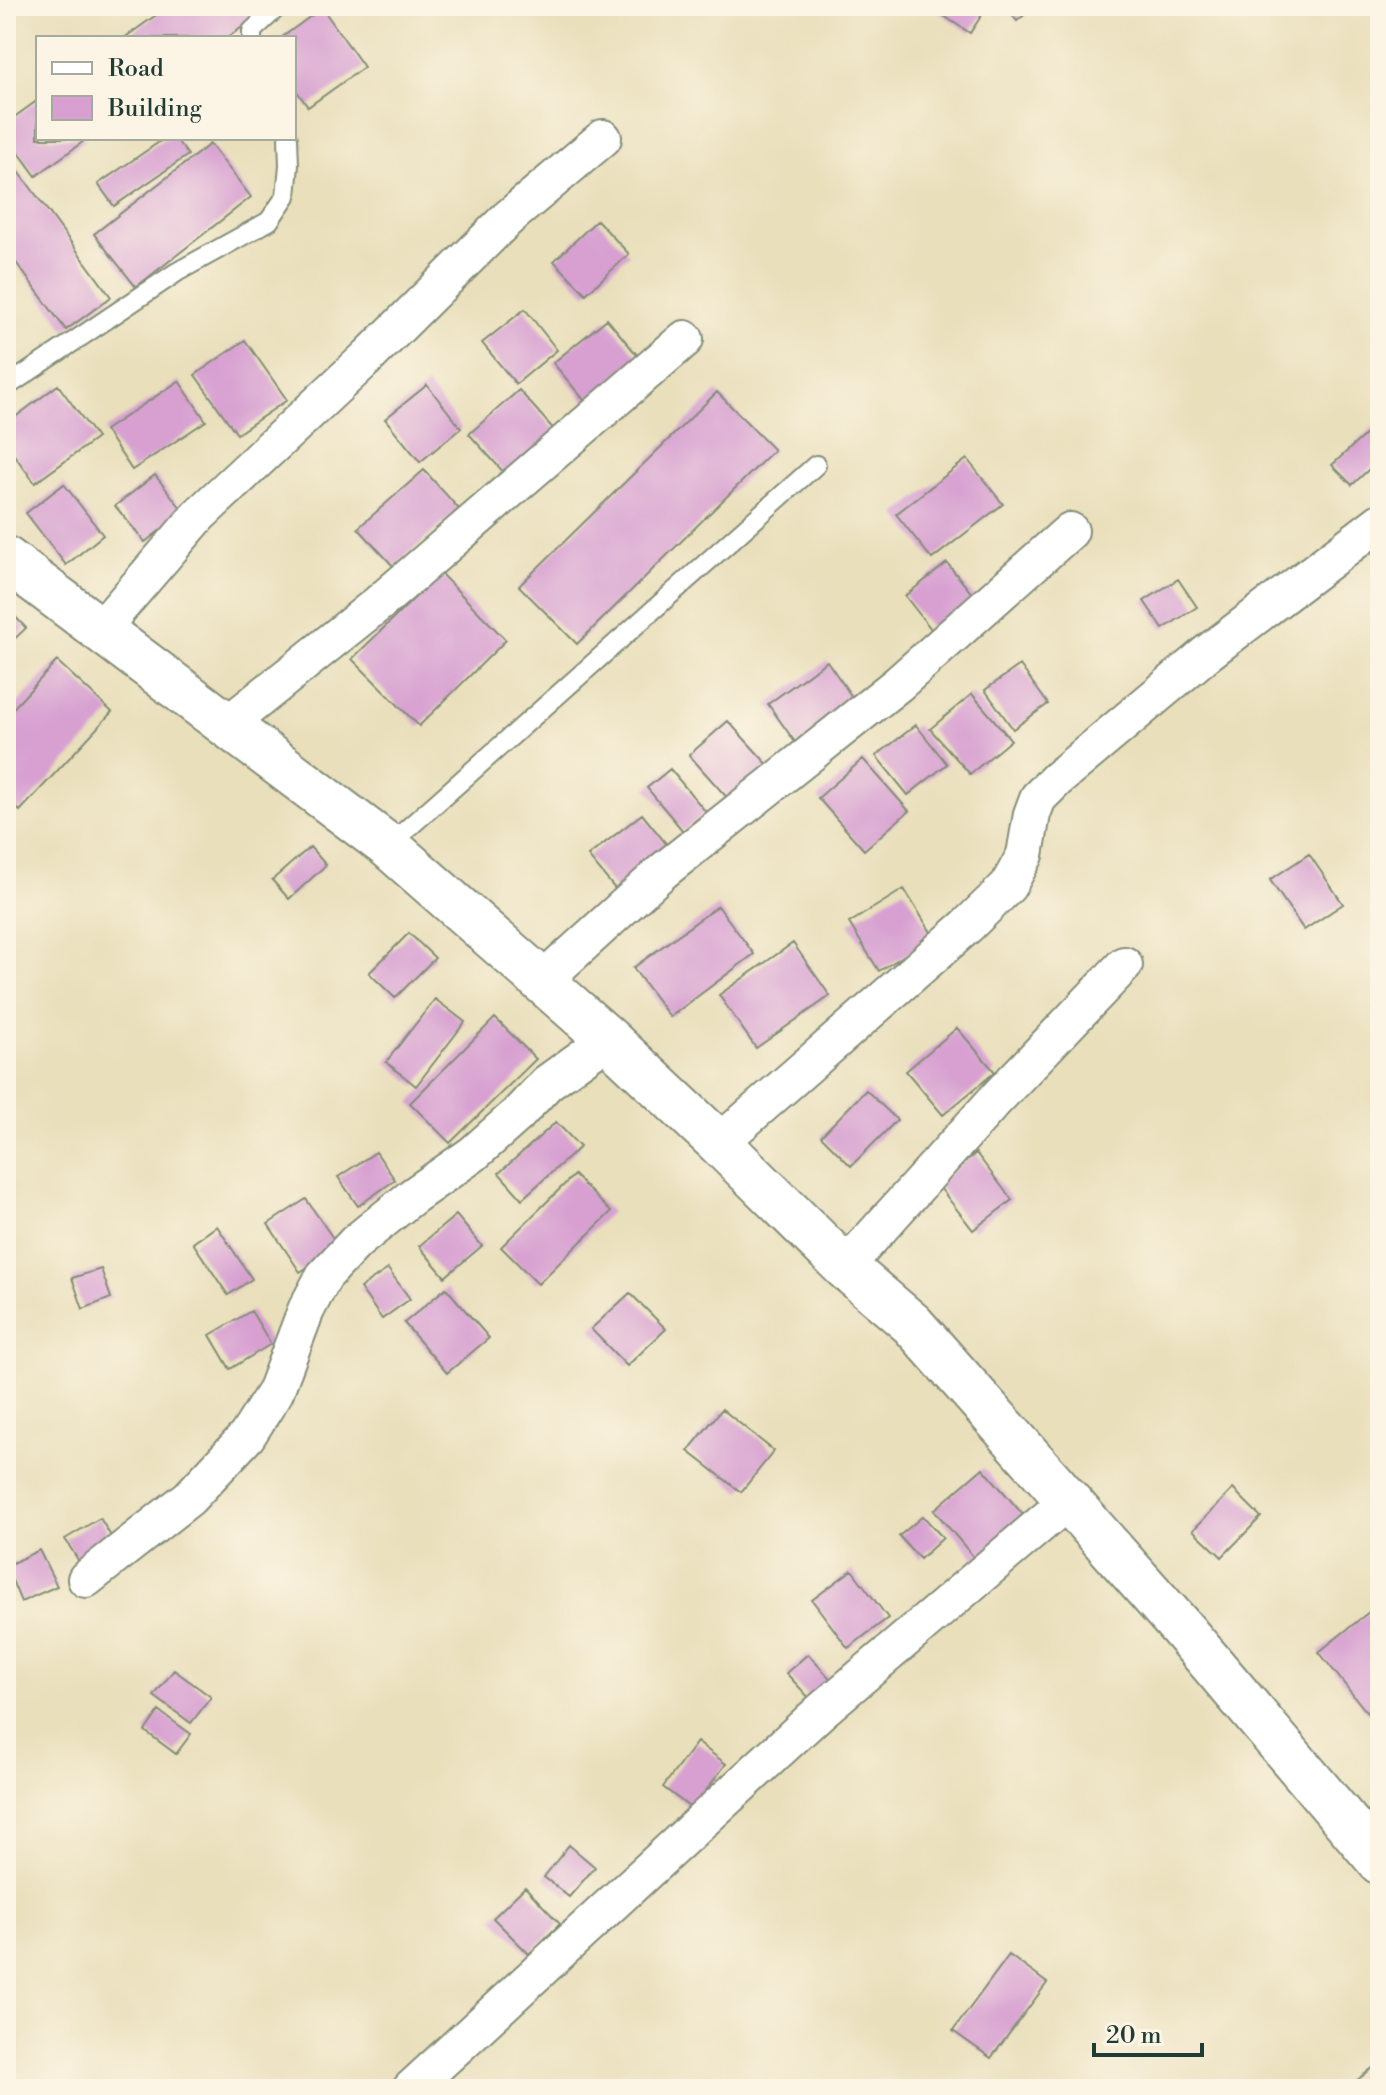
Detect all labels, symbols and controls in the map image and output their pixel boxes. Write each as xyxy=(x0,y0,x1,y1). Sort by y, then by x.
legend xyxy=(36,36,296,140)
text: Road xyxy=(108,54,164,84)
text: Building xyxy=(107,94,202,124)
scale bar xyxy=(1094,2007,1202,2057)
text: 20 m xyxy=(1106,2021,1162,2051)

